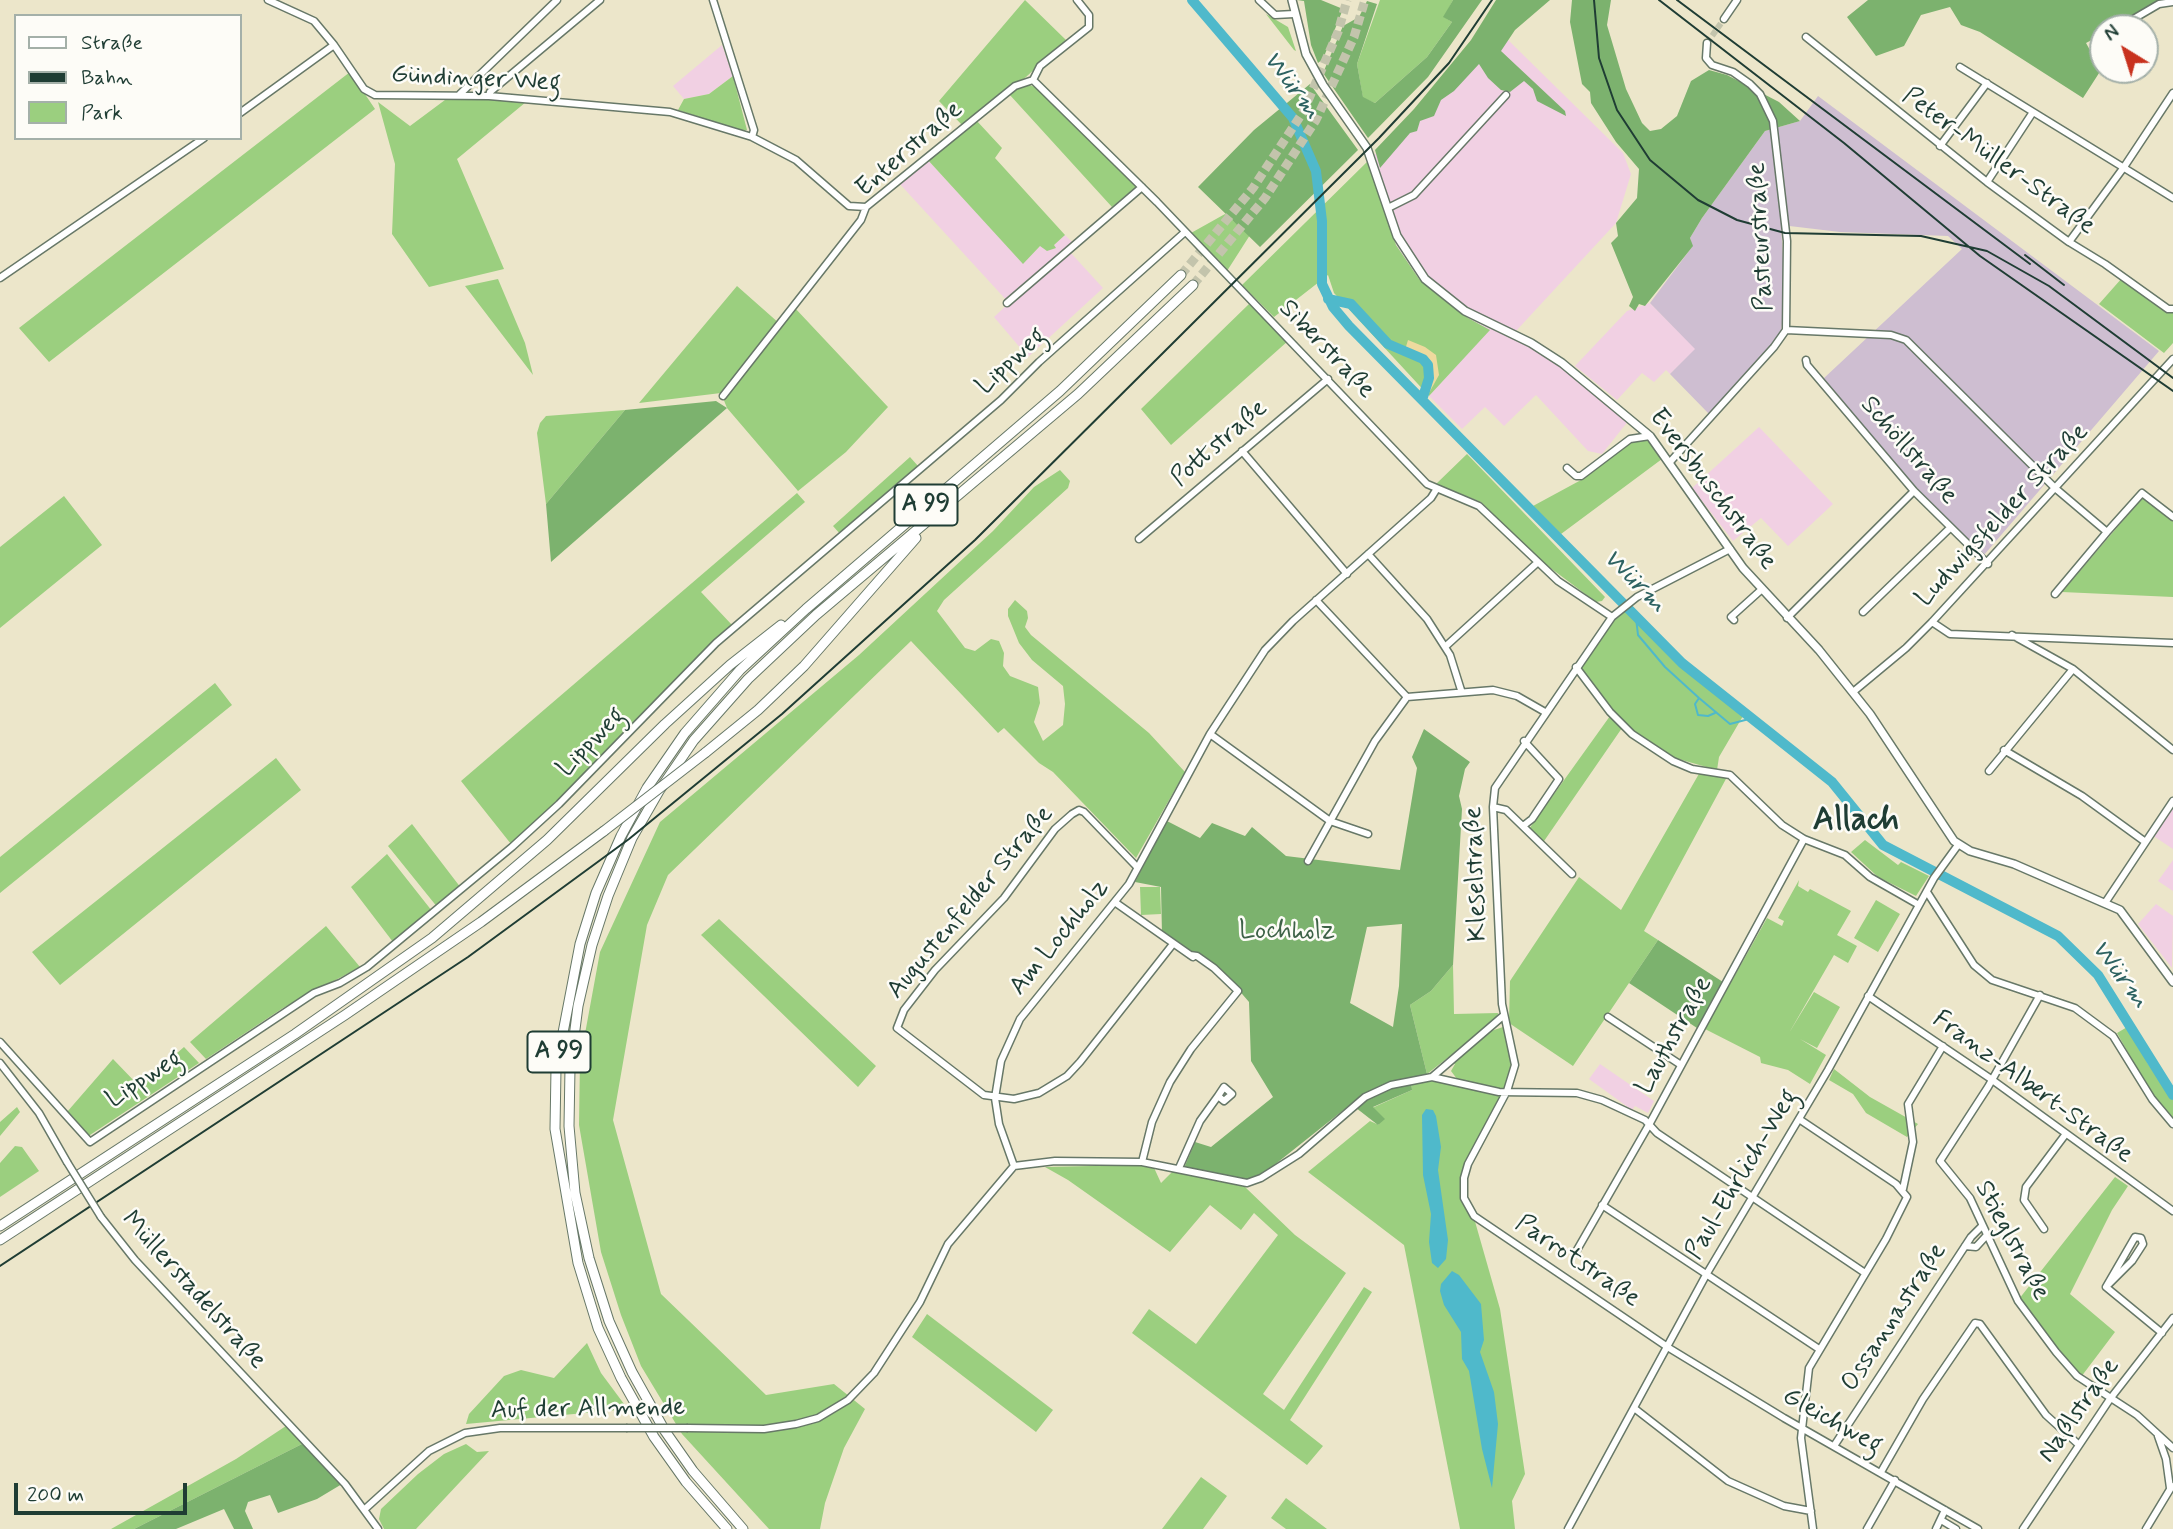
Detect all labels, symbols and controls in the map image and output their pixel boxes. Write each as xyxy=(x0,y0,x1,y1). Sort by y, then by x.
legend xyxy=(14,14,242,140)
north arrow xyxy=(2089,14,2159,84)
text: N xyxy=(2099,20,2125,47)
text: Straße xyxy=(81,29,143,57)
water label: Würm xyxy=(1254,45,1328,127)
street label: Gündinger Weg xyxy=(390,60,562,100)
text: Bahn xyxy=(81,64,133,92)
street label: Peter-Müller-Straße xyxy=(1895,81,2101,243)
street label: Enterstraße xyxy=(850,95,970,205)
text: Park xyxy=(81,99,123,127)
street label: Pasteurstraße xyxy=(1743,162,1781,312)
street label: Siberstraße xyxy=(1271,294,1381,406)
street label: Lippweg xyxy=(970,321,1054,403)
street label: Schöllstraße xyxy=(1853,391,1963,511)
street label: Pottstraße xyxy=(1165,394,1275,494)
street label: Eversbuschstraße xyxy=(1641,403,1783,577)
street label: Ludwigsfelder Straße xyxy=(1910,418,2096,614)
road number: A 99 xyxy=(894,484,958,526)
water label: Würm xyxy=(1594,542,1674,622)
street label: Lippweg xyxy=(551,701,633,785)
street label: Augustenfelder Straße xyxy=(881,800,1061,1006)
district label: Allach xyxy=(1813,802,1899,842)
street label: Kleselstraße xyxy=(1459,806,1495,942)
street label: Am Lochholz xyxy=(1004,874,1116,1002)
park label: Lochholz xyxy=(1239,917,1335,949)
water label: Würm xyxy=(2082,934,2156,1016)
street label: Lauthstraße xyxy=(1630,972,1720,1100)
street label: Franz-Albert-Straße xyxy=(1926,1005,2138,1171)
road number: A 99 xyxy=(528,1032,590,1072)
street label: Lippweg xyxy=(101,1044,189,1116)
street label: Paul-Ehrlich-Weg xyxy=(1680,1084,1806,1266)
street label: Stieglstraße xyxy=(1966,1176,2056,1306)
street label: Müllerstadelstraße xyxy=(114,1205,272,1377)
street label: Parrotstraße xyxy=(1509,1209,1645,1315)
street label: Ossannastraße xyxy=(1835,1238,1955,1398)
street label: Naßlstraße xyxy=(2033,1353,2127,1469)
street label: Gleichweg xyxy=(1776,1382,1888,1462)
street label: Auf der Allmende xyxy=(490,1393,686,1427)
scale bar xyxy=(18,1470,191,1514)
text: 200 m xyxy=(27,1481,84,1509)

